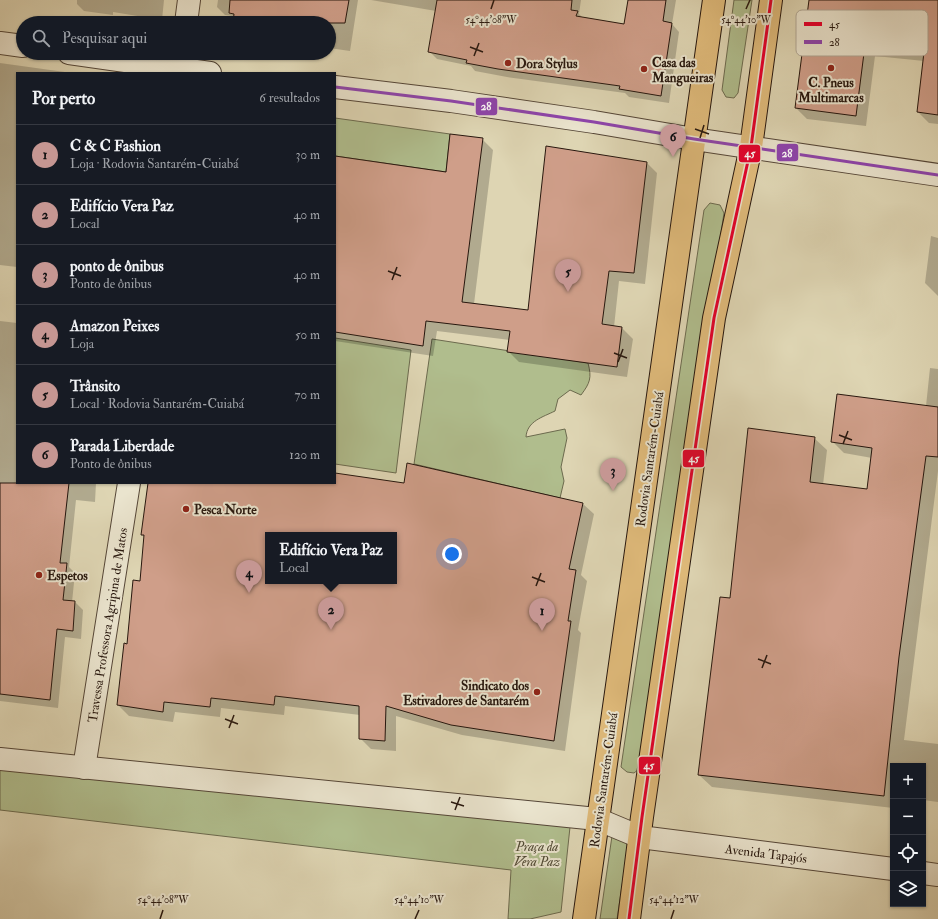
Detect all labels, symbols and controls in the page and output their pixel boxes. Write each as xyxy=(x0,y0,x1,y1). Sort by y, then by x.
legend xyxy=(796,10,928,56)
text: 54°44'08"W xyxy=(466,14,517,26)
text: 54°44'10"W xyxy=(721,14,772,26)
search box xyxy=(16,16,336,60)
text: 45 xyxy=(829,18,840,31)
icon: search xyxy=(30,27,52,49)
text: Pesquisar aqui xyxy=(62,29,147,48)
text: 28 xyxy=(829,36,840,49)
place label: Casa das Mangueiras xyxy=(651,55,714,87)
place label: Dora Stylus xyxy=(516,56,578,73)
marker: Dora Stylus xyxy=(503,58,513,68)
marker: C. Pneus Multimarcas xyxy=(826,63,836,73)
marker: Casa das Mangueiras xyxy=(639,64,649,74)
place label: C. Pneus Multimarcas xyxy=(797,75,864,106)
text: Por perto xyxy=(32,88,95,109)
text: 6 resultados xyxy=(259,90,320,106)
line badge: 28 xyxy=(475,97,498,116)
text: 28 xyxy=(481,100,492,113)
pin: 6 xyxy=(660,124,686,157)
text: C & C Fashion xyxy=(70,137,161,156)
line badge: 28 xyxy=(776,143,799,162)
line badge: 45 xyxy=(738,144,761,163)
text: 1 xyxy=(43,147,47,163)
text: 30 m xyxy=(296,147,320,163)
text: 45 xyxy=(744,147,756,161)
text: 28 xyxy=(782,147,793,160)
text: Loja · Rodovia Santarém-Cuiabá xyxy=(70,156,239,172)
text: Edifício Vera Paz xyxy=(70,197,174,216)
text: 2 xyxy=(42,207,48,223)
text: 40 m xyxy=(294,207,320,223)
text: Local xyxy=(70,216,100,232)
text: ponto de ônibus xyxy=(70,257,164,276)
pin: 5 xyxy=(555,259,581,292)
text: 3 xyxy=(43,267,48,283)
text: 40 m xyxy=(294,267,320,283)
text: Ponto de ônibus xyxy=(70,276,152,292)
text: Amazon Peixes xyxy=(70,317,159,336)
text: 4 xyxy=(41,327,49,343)
text: 50 m xyxy=(295,327,320,343)
text: Loja xyxy=(70,336,94,352)
text: Trânsito xyxy=(70,377,120,396)
text: 5 xyxy=(42,387,48,403)
text: 70 m xyxy=(295,387,320,403)
street label: Rodovia Santarém-Cuiabá xyxy=(633,390,667,528)
text: Local · Rodovia Santarém-Cuiabá xyxy=(70,396,244,412)
text: Parada Liberdade xyxy=(70,437,174,456)
text: 6 xyxy=(42,447,48,463)
text: 120 m xyxy=(289,447,320,463)
line badge: 45 xyxy=(682,449,705,468)
text: 45 xyxy=(688,452,700,466)
text: Ponto de ônibus xyxy=(70,456,152,472)
pin: 3 xyxy=(600,458,626,491)
place label: Pesca Norte xyxy=(194,502,257,518)
marker: Pesca Norte xyxy=(181,504,191,514)
street label: Travessa Professora Agripina de Matos xyxy=(85,526,132,724)
popup xyxy=(265,532,397,584)
text: Edifício Vera Paz xyxy=(279,541,383,560)
your location xyxy=(442,544,462,564)
pin: 4 xyxy=(236,560,262,593)
text: Local xyxy=(279,560,309,576)
place label: Espetos xyxy=(47,568,88,585)
marker: Espetos xyxy=(34,570,44,580)
pin: 2 xyxy=(318,597,344,630)
pin: 1 xyxy=(529,598,555,631)
place label: Sindicato dos Estivadores de Santarém xyxy=(403,678,530,709)
marker: Sindicato dos Estivadores de Santarém xyxy=(532,687,542,697)
street label: Rodovia Santarém-Cuiabá xyxy=(587,711,621,849)
line badge: 45 xyxy=(638,756,661,775)
text: 45 xyxy=(643,759,655,773)
map controls xyxy=(890,763,926,907)
button: + xyxy=(890,763,926,799)
button: − xyxy=(890,799,926,835)
button: locate xyxy=(890,835,926,871)
park label: Praça da Vera Paz xyxy=(514,839,560,870)
street label: Avenida Tapajós xyxy=(723,841,808,868)
button: layers xyxy=(890,871,926,907)
text: 54°44'08"W xyxy=(138,894,189,906)
text: 54°44'10"W xyxy=(394,894,445,906)
text: 54°44'12"W xyxy=(649,894,700,906)

